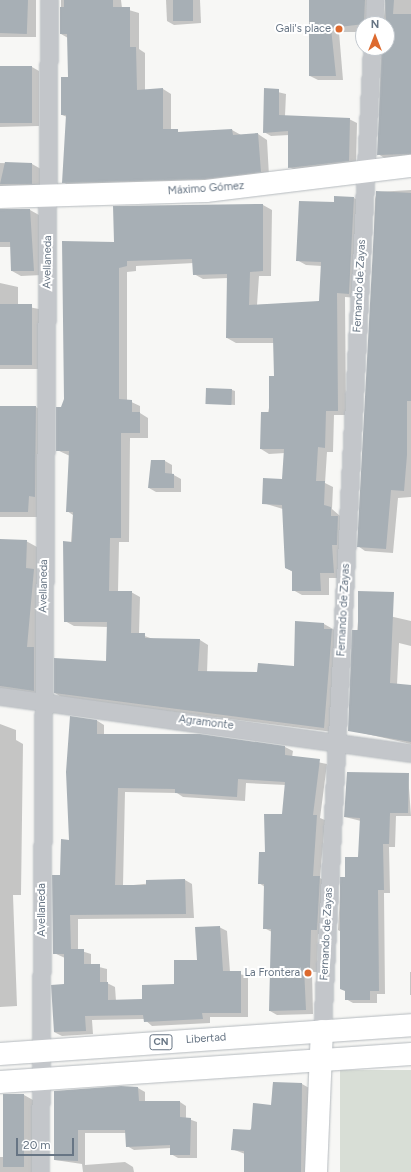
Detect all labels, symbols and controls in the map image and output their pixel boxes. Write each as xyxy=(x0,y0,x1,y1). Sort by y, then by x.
north arrow xyxy=(355,16,395,56)
text: N xyxy=(371,18,379,31)
place label: Gali's place xyxy=(276,22,331,36)
marker: Gali's place xyxy=(334,24,344,34)
street label: Máximo Gómez xyxy=(167,180,245,198)
street label: Avellaneda xyxy=(41,235,55,289)
street label: Fernando de Zayas xyxy=(351,239,369,333)
street label: Avellaneda xyxy=(37,559,51,613)
street label: Fernando de Zayas xyxy=(335,563,353,657)
street label: Agramonte xyxy=(178,713,234,733)
street label: Avellaneda xyxy=(35,883,49,937)
street label: Fernando de Zayas xyxy=(318,887,336,981)
place label: La Frontera xyxy=(244,966,300,980)
marker: La Frontera xyxy=(303,968,313,978)
street label: Libertad xyxy=(185,1031,227,1047)
road number: CN xyxy=(149,1034,173,1050)
scale bar xyxy=(18,1130,76,1156)
text: 20 m xyxy=(23,1138,51,1152)

